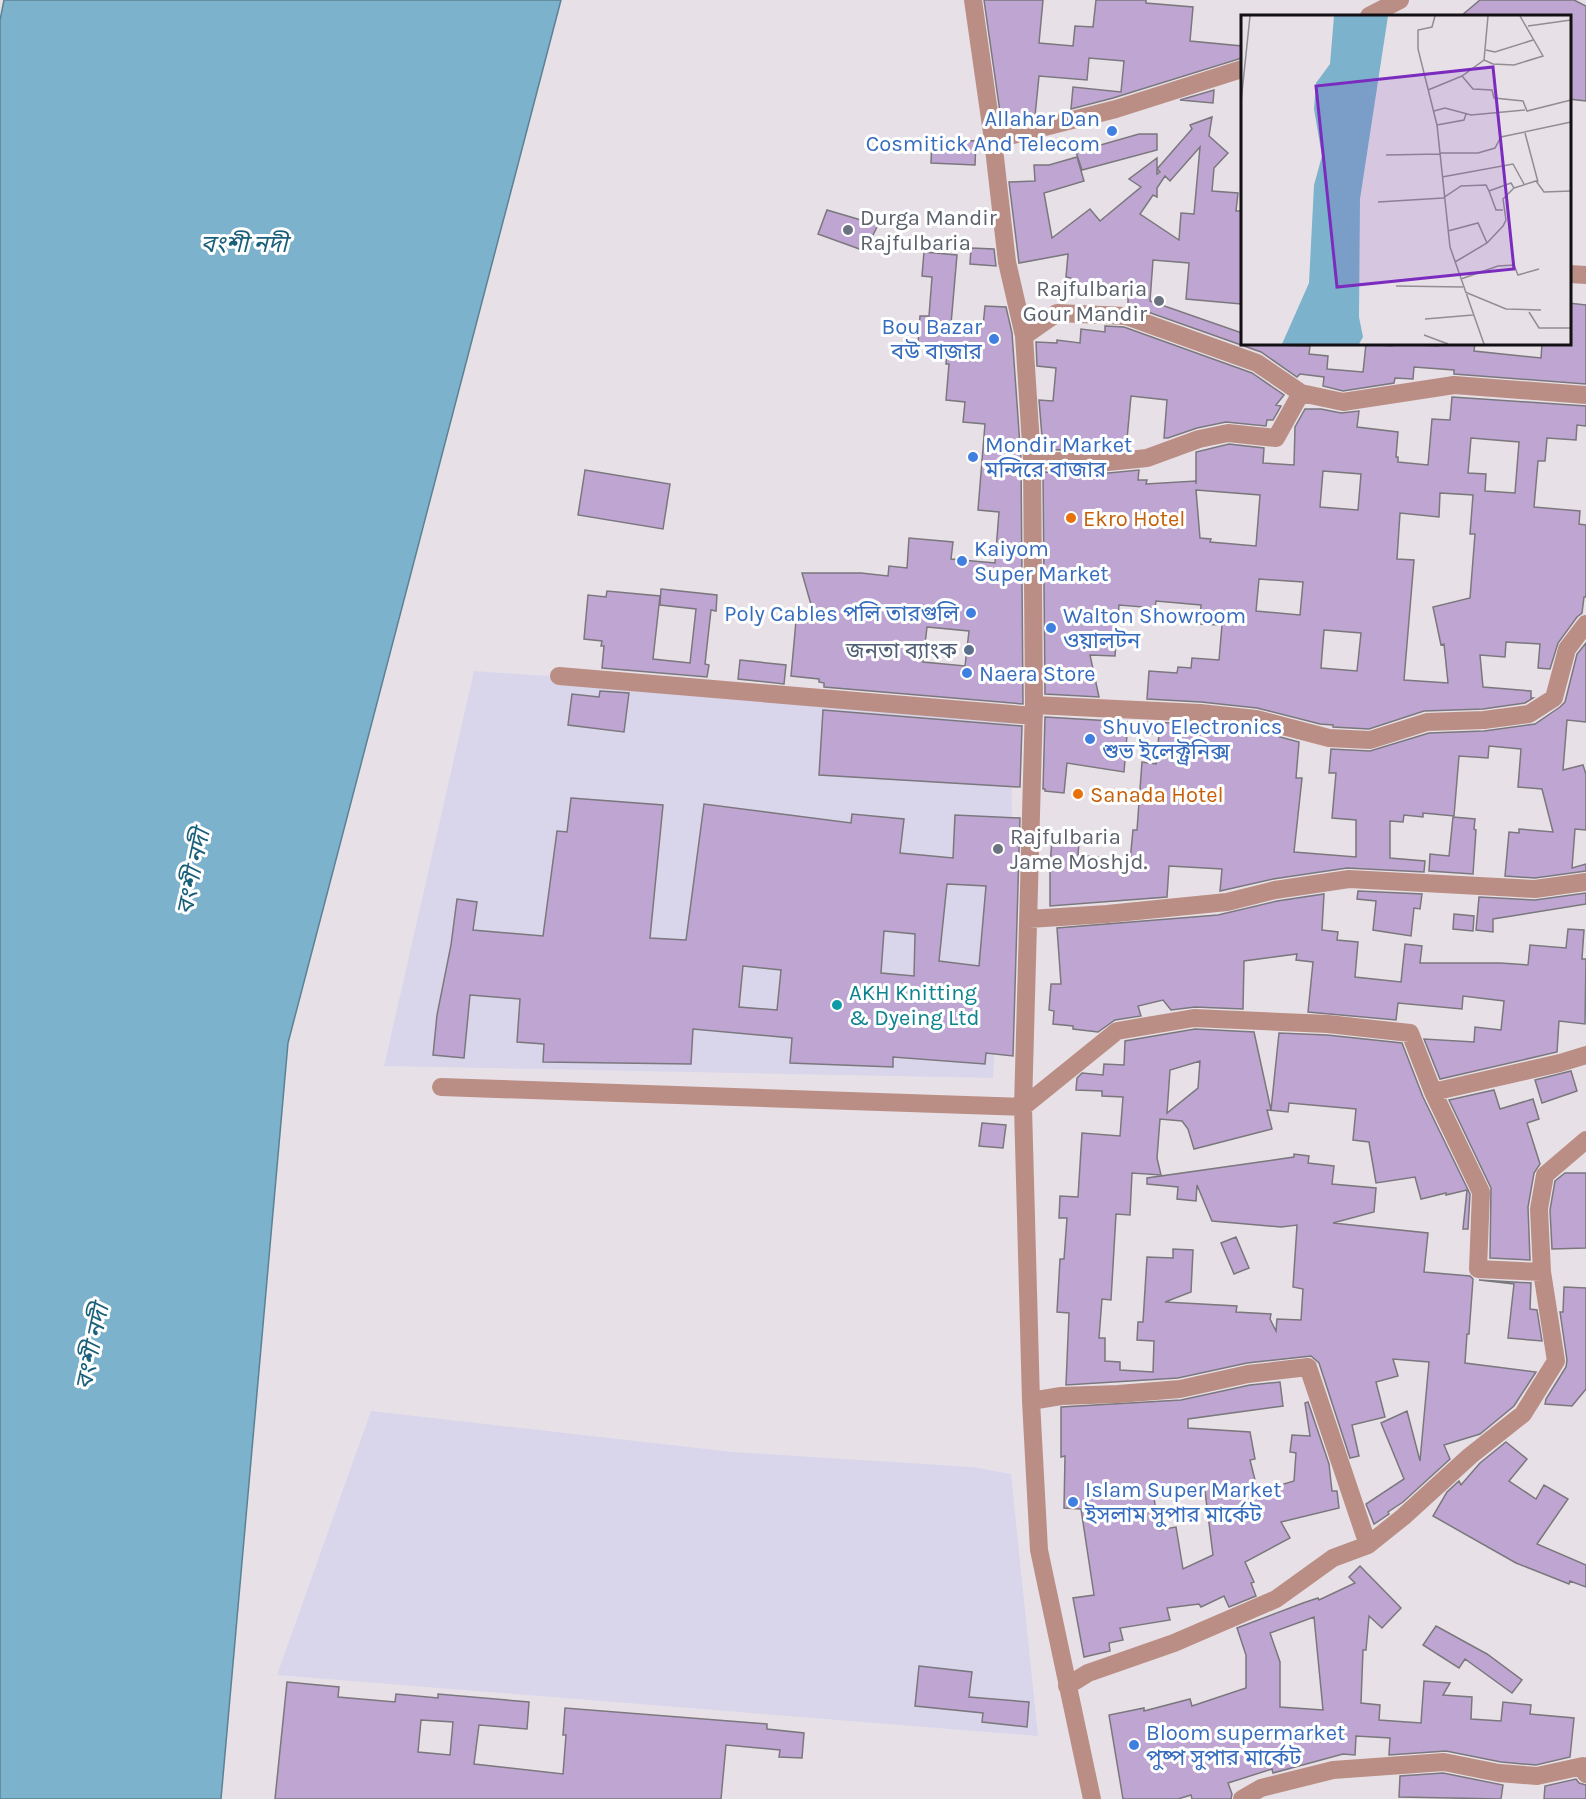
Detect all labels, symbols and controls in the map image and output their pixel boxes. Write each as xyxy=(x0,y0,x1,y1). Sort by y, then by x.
inset map xyxy=(1241,15,1571,345)
place label: Allahar Dan Cosmitick And Telecom xyxy=(866,106,1100,157)
marker: Allahar Dan Cosmitick And Telecom xyxy=(1105,124,1119,138)
place label: Durga Mandir Rajfulbaria xyxy=(860,205,997,256)
marker: Durga Mandir Rajfulbaria xyxy=(841,223,855,237)
water label: বংশী নদী xyxy=(201,230,292,258)
place label: Rajfulbaria Gour Mandir xyxy=(1023,276,1147,327)
marker: Rajfulbaria Gour Mandir xyxy=(1152,294,1166,308)
place label: Bou Bazar বউ বাজার xyxy=(881,314,983,365)
marker: Bou Bazar বউ বাজার xyxy=(987,332,1001,346)
place label: Mondir Market মন্দিরে বাজার xyxy=(984,432,1132,483)
marker: Mondir Market মন্দিরে বাজার xyxy=(966,450,980,464)
place label: Ekro Hotel xyxy=(1083,506,1185,532)
marker: Ekro Hotel xyxy=(1064,511,1078,525)
place label: Kaiyom Super Market xyxy=(974,536,1109,587)
marker: Kaiyom Super Market xyxy=(955,554,969,568)
place label: Poly Cables পলি তারগুলি xyxy=(724,601,960,627)
place label: Walton Showroom ওয়ালটন xyxy=(1063,603,1246,654)
marker: Poly Cables পলি তারগুলি xyxy=(964,606,978,620)
marker: Walton Showroom ওয়ালটন xyxy=(1044,621,1058,635)
place label: জনতা ব্যাংক xyxy=(845,638,957,664)
marker: জনতা ব্যাংক xyxy=(962,643,976,657)
place label: Naera Store xyxy=(979,661,1096,687)
marker: Naera Store xyxy=(960,666,974,680)
place label: Shuvo Electronics শুভ ইলেক্ট্রনিক্স xyxy=(1102,714,1282,766)
marker: Shuvo Electronics শুভ ইলেক্ট্রনিক্স xyxy=(1083,732,1097,746)
place label: Sanada Hotel xyxy=(1090,782,1224,808)
marker: Sanada Hotel xyxy=(1071,787,1085,801)
water label: বংশী নদী xyxy=(170,822,217,917)
place label: Rajfulbaria Jame Moshjd. xyxy=(1010,824,1148,875)
marker: Rajfulbaria Jame Moshjd. xyxy=(991,842,1005,856)
place label: AKH Knitting & Dyeing Ltd xyxy=(849,980,979,1031)
marker: AKH Knitting & Dyeing Ltd xyxy=(830,998,844,1012)
water label: বংশী নদী xyxy=(69,1297,116,1392)
place label: Islam Super Market ইসলাম সুপার মার্কেট xyxy=(1084,1477,1281,1528)
marker: Islam Super Market ইসলাম সুপার মার্কেট xyxy=(1066,1495,1080,1509)
place label: Bloom supermarket পুষ্প সুপার মার্কেট xyxy=(1146,1720,1345,1771)
marker: Bloom supermarket পুষ্প সুপার মার্কেট xyxy=(1127,1738,1141,1752)

